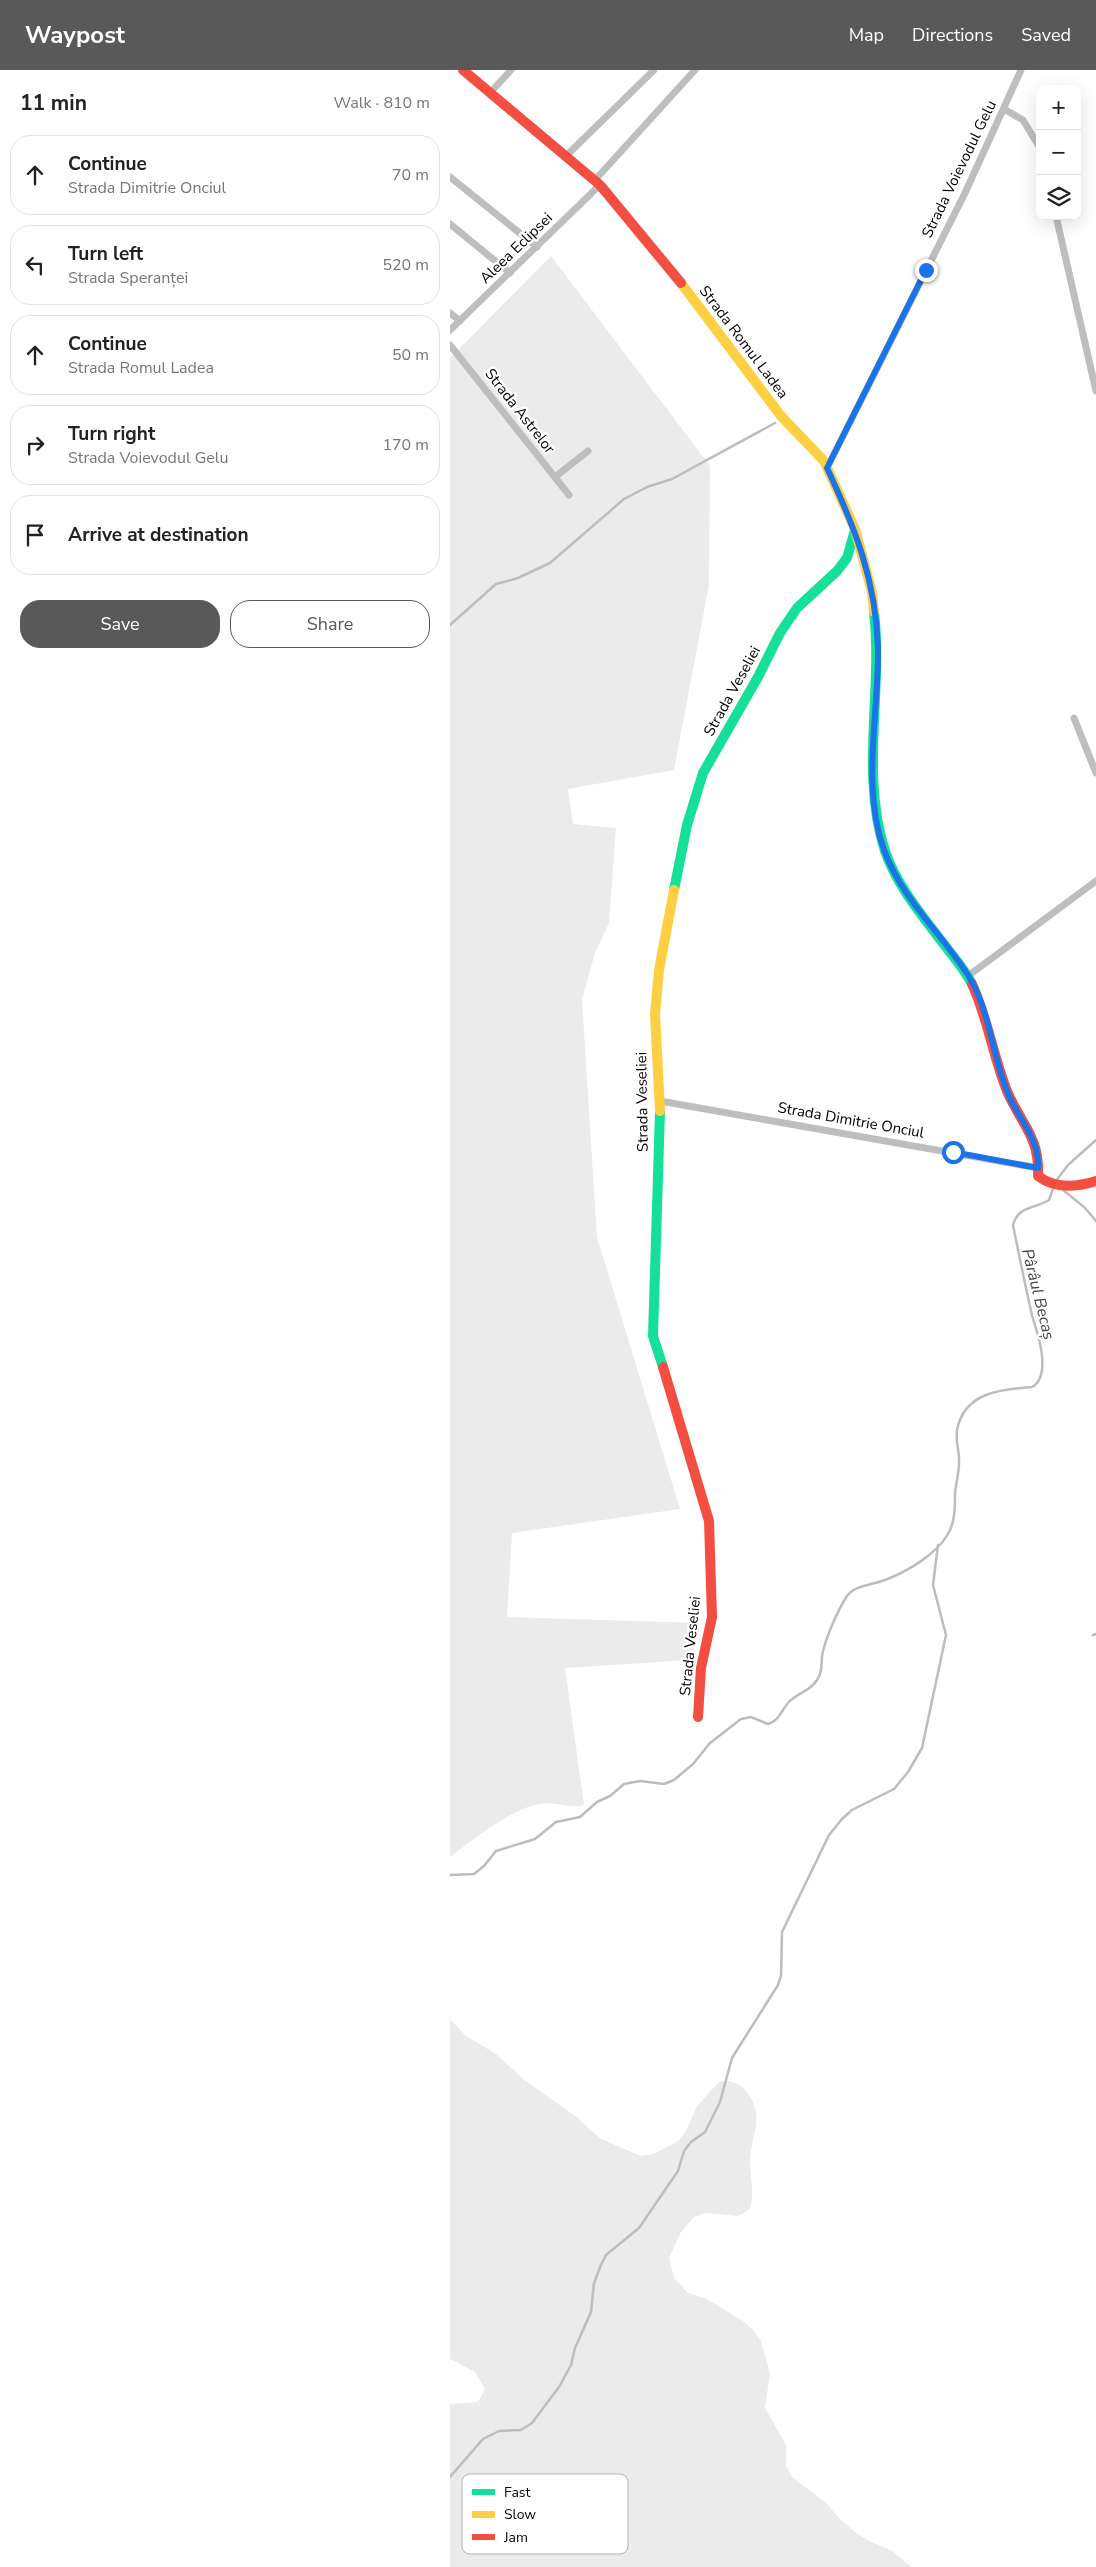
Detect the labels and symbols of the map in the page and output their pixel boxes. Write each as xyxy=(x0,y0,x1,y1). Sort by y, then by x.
street label: Strada Voievodul Gelu xyxy=(917,97,1001,241)
street label: Aleea Eclipsei xyxy=(475,208,557,288)
route end xyxy=(915,259,938,282)
street label: Strada Romul Ladea xyxy=(695,281,793,403)
street label: Strada Astrelor xyxy=(480,364,560,458)
street label: Strada Veseliei xyxy=(699,642,765,740)
street label: Strada Veseliei xyxy=(631,1052,653,1152)
street label: Strada Dimitrie Onciul xyxy=(776,1097,926,1143)
route start xyxy=(942,1141,965,1164)
water label: Pârâul Becaș xyxy=(1016,1246,1060,1342)
street label: Strada Veseliei xyxy=(675,1595,705,1697)
legend xyxy=(462,2474,628,2554)
text: Fast xyxy=(504,2483,530,2502)
text: Slow xyxy=(504,2505,536,2524)
text: Jam xyxy=(503,2528,528,2547)

